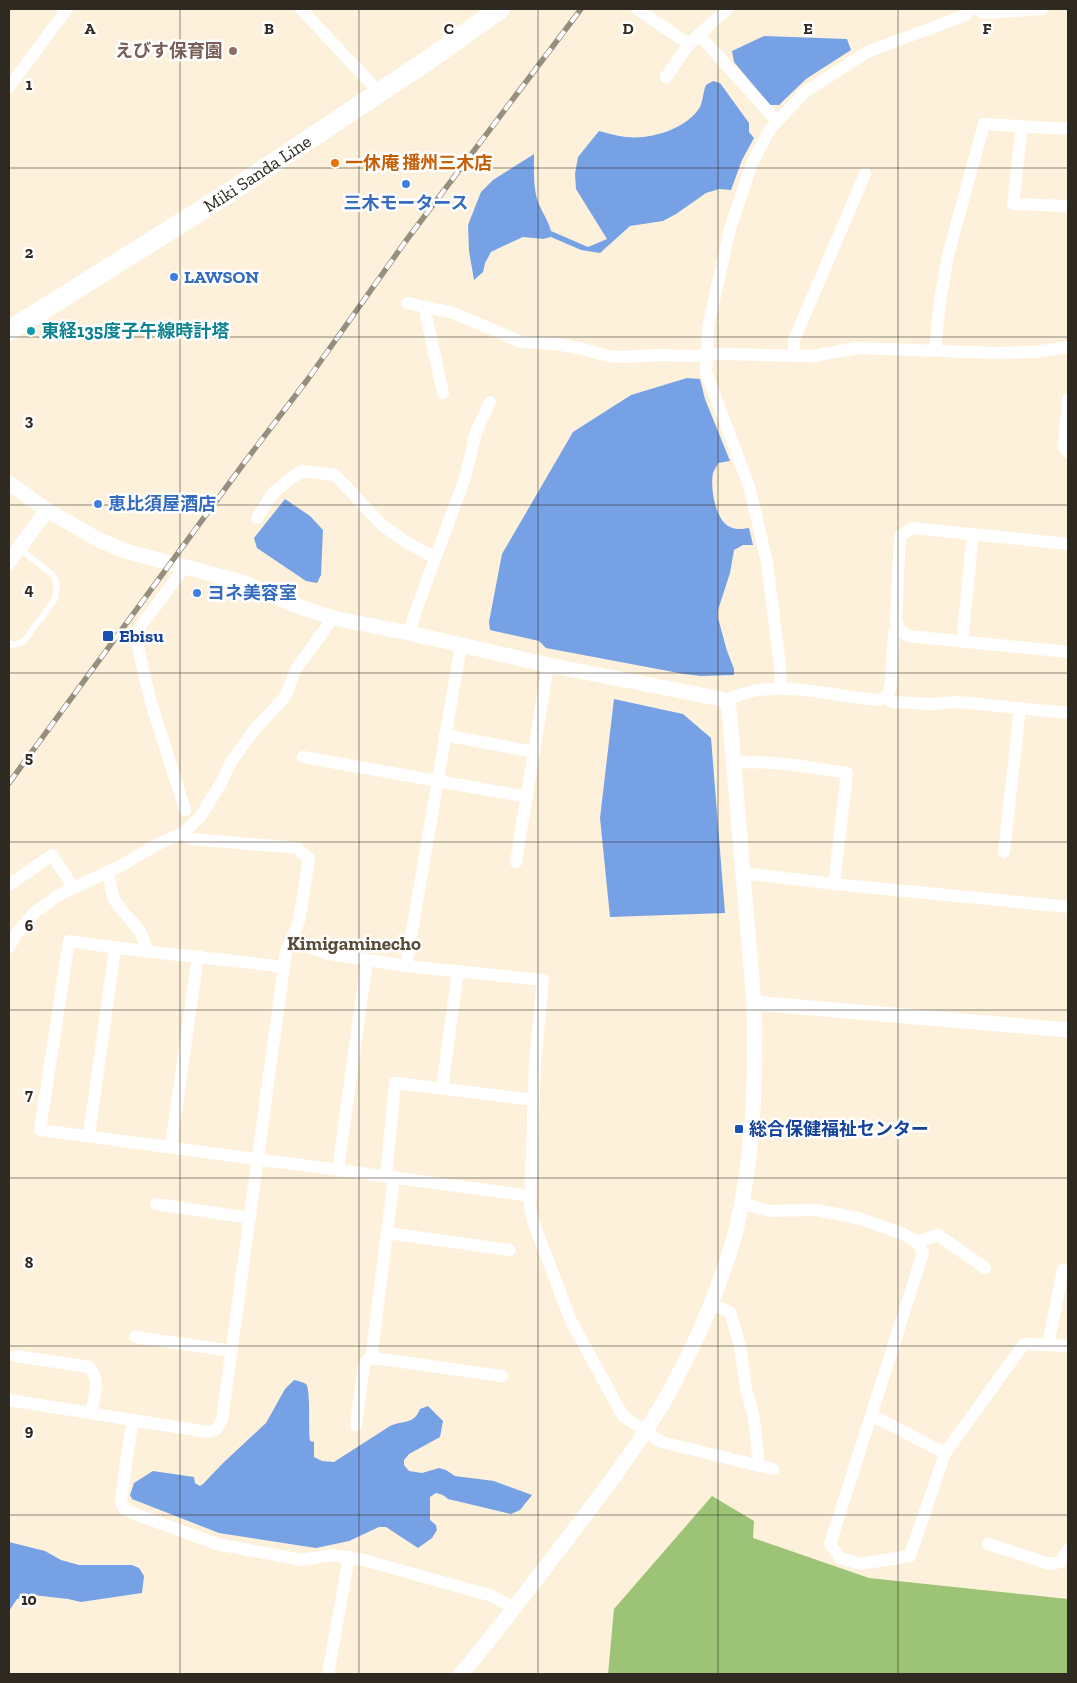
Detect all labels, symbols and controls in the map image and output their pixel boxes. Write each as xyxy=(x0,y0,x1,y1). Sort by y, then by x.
text: A xyxy=(85,19,96,38)
text: B xyxy=(264,19,274,38)
text: C xyxy=(444,19,454,38)
text: D xyxy=(622,19,634,38)
text: E xyxy=(803,19,813,38)
text: F xyxy=(982,19,992,38)
place label: えびす保育園 xyxy=(115,40,223,62)
marker: えびす保育園 xyxy=(227,45,239,57)
text: 1 xyxy=(26,75,33,94)
street label: Miki Sanda Line xyxy=(199,130,315,217)
place label: 一休庵 播州三木店 xyxy=(345,152,492,174)
marker: 一休庵 播州三木店 xyxy=(329,157,341,169)
marker: 三木モータース xyxy=(400,178,412,190)
place label: 三木モータース xyxy=(343,192,469,214)
text: 2 xyxy=(25,243,34,262)
place label: LAWSON xyxy=(184,266,259,288)
marker: LAWSON xyxy=(168,271,180,283)
place label: 東経135度子午線時計塔 xyxy=(41,320,229,342)
marker: 東経135度子午線時計塔 xyxy=(25,325,37,337)
text: 3 xyxy=(25,411,34,430)
place label: 恵比須屋酒店 xyxy=(108,493,216,515)
marker: 恵比須屋酒店 xyxy=(92,498,104,510)
text: 4 xyxy=(24,580,34,599)
place label: ヨネ美容室 xyxy=(207,582,297,604)
marker: ヨネ美容室 xyxy=(191,587,203,599)
place label: Ebisu xyxy=(119,625,164,647)
marker: Ebisu xyxy=(101,629,115,643)
text: 5 xyxy=(25,748,33,767)
text: 6 xyxy=(25,916,34,935)
district label: Kimigaminecho xyxy=(287,932,421,955)
text: 7 xyxy=(25,1085,33,1104)
place label: 総合保健福祉センター xyxy=(749,1118,929,1140)
marker: 総合保健福祉センター xyxy=(733,1123,745,1135)
text: 8 xyxy=(25,1253,34,1272)
text: 9 xyxy=(25,1421,34,1440)
text: 10 xyxy=(21,1590,37,1609)

